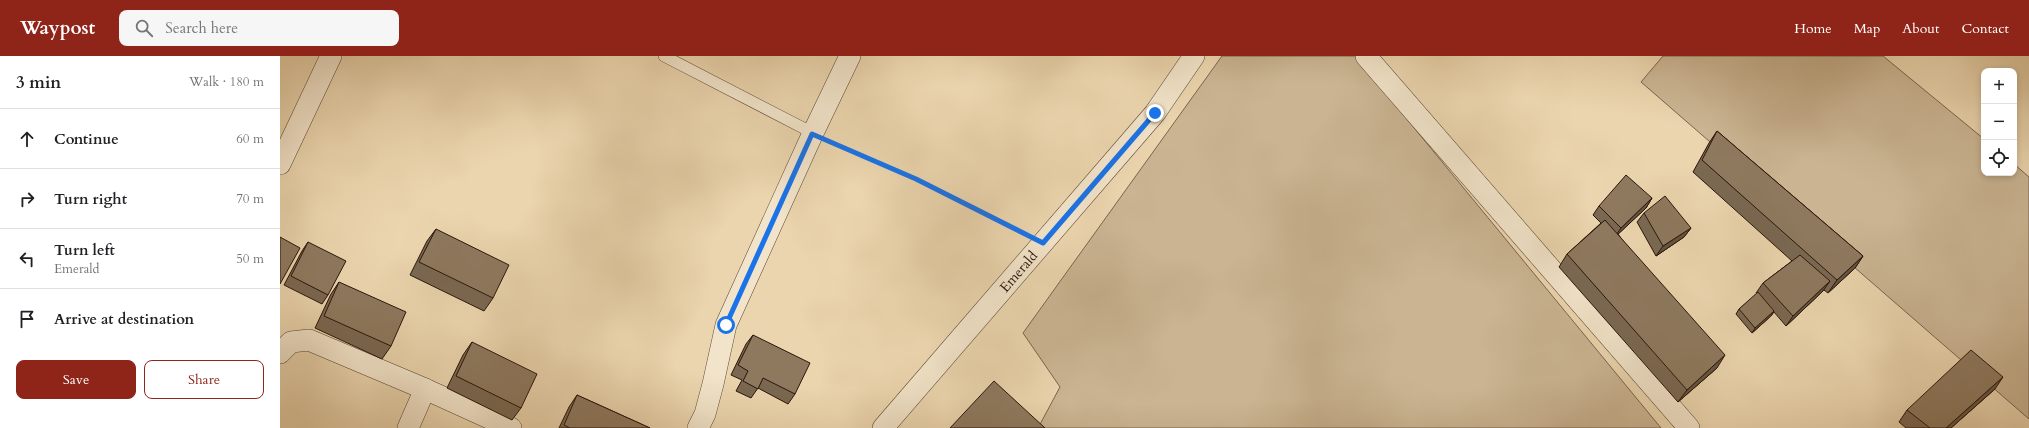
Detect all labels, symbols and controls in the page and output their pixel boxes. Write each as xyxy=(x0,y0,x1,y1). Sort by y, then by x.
search box xyxy=(119,10,399,46)
text: Waypost xyxy=(20,15,95,41)
icon: search xyxy=(133,17,155,39)
text: Search here xyxy=(165,18,238,38)
text: Home xyxy=(1794,19,1832,38)
text: Map xyxy=(1854,19,1880,38)
text: About xyxy=(1902,19,1939,38)
text: Contact xyxy=(1961,19,2009,38)
map controls xyxy=(1981,68,2017,176)
button: + xyxy=(1981,68,2017,104)
text: 3 min xyxy=(16,71,61,94)
text: Walk · 180 m xyxy=(189,73,264,91)
route end xyxy=(1146,104,1164,122)
button: − xyxy=(1981,104,2017,140)
icon: ahead xyxy=(16,128,38,150)
text: Continue xyxy=(54,129,119,149)
text: 60 m xyxy=(236,130,264,148)
button: locate xyxy=(1981,140,2017,176)
icon: right xyxy=(16,188,38,210)
text: Turn right xyxy=(54,189,127,209)
text: 70 m xyxy=(236,190,264,208)
text: Turn left xyxy=(54,240,115,260)
street label: Emerald xyxy=(995,246,1042,296)
icon: left xyxy=(16,248,38,270)
text: 50 m xyxy=(236,250,264,268)
text: Emerald xyxy=(54,260,100,278)
icon: arrive xyxy=(16,308,38,330)
text: Arrive at destination xyxy=(54,309,194,329)
route start xyxy=(717,316,735,334)
button: Save xyxy=(16,360,136,399)
button: Share xyxy=(144,360,264,399)

